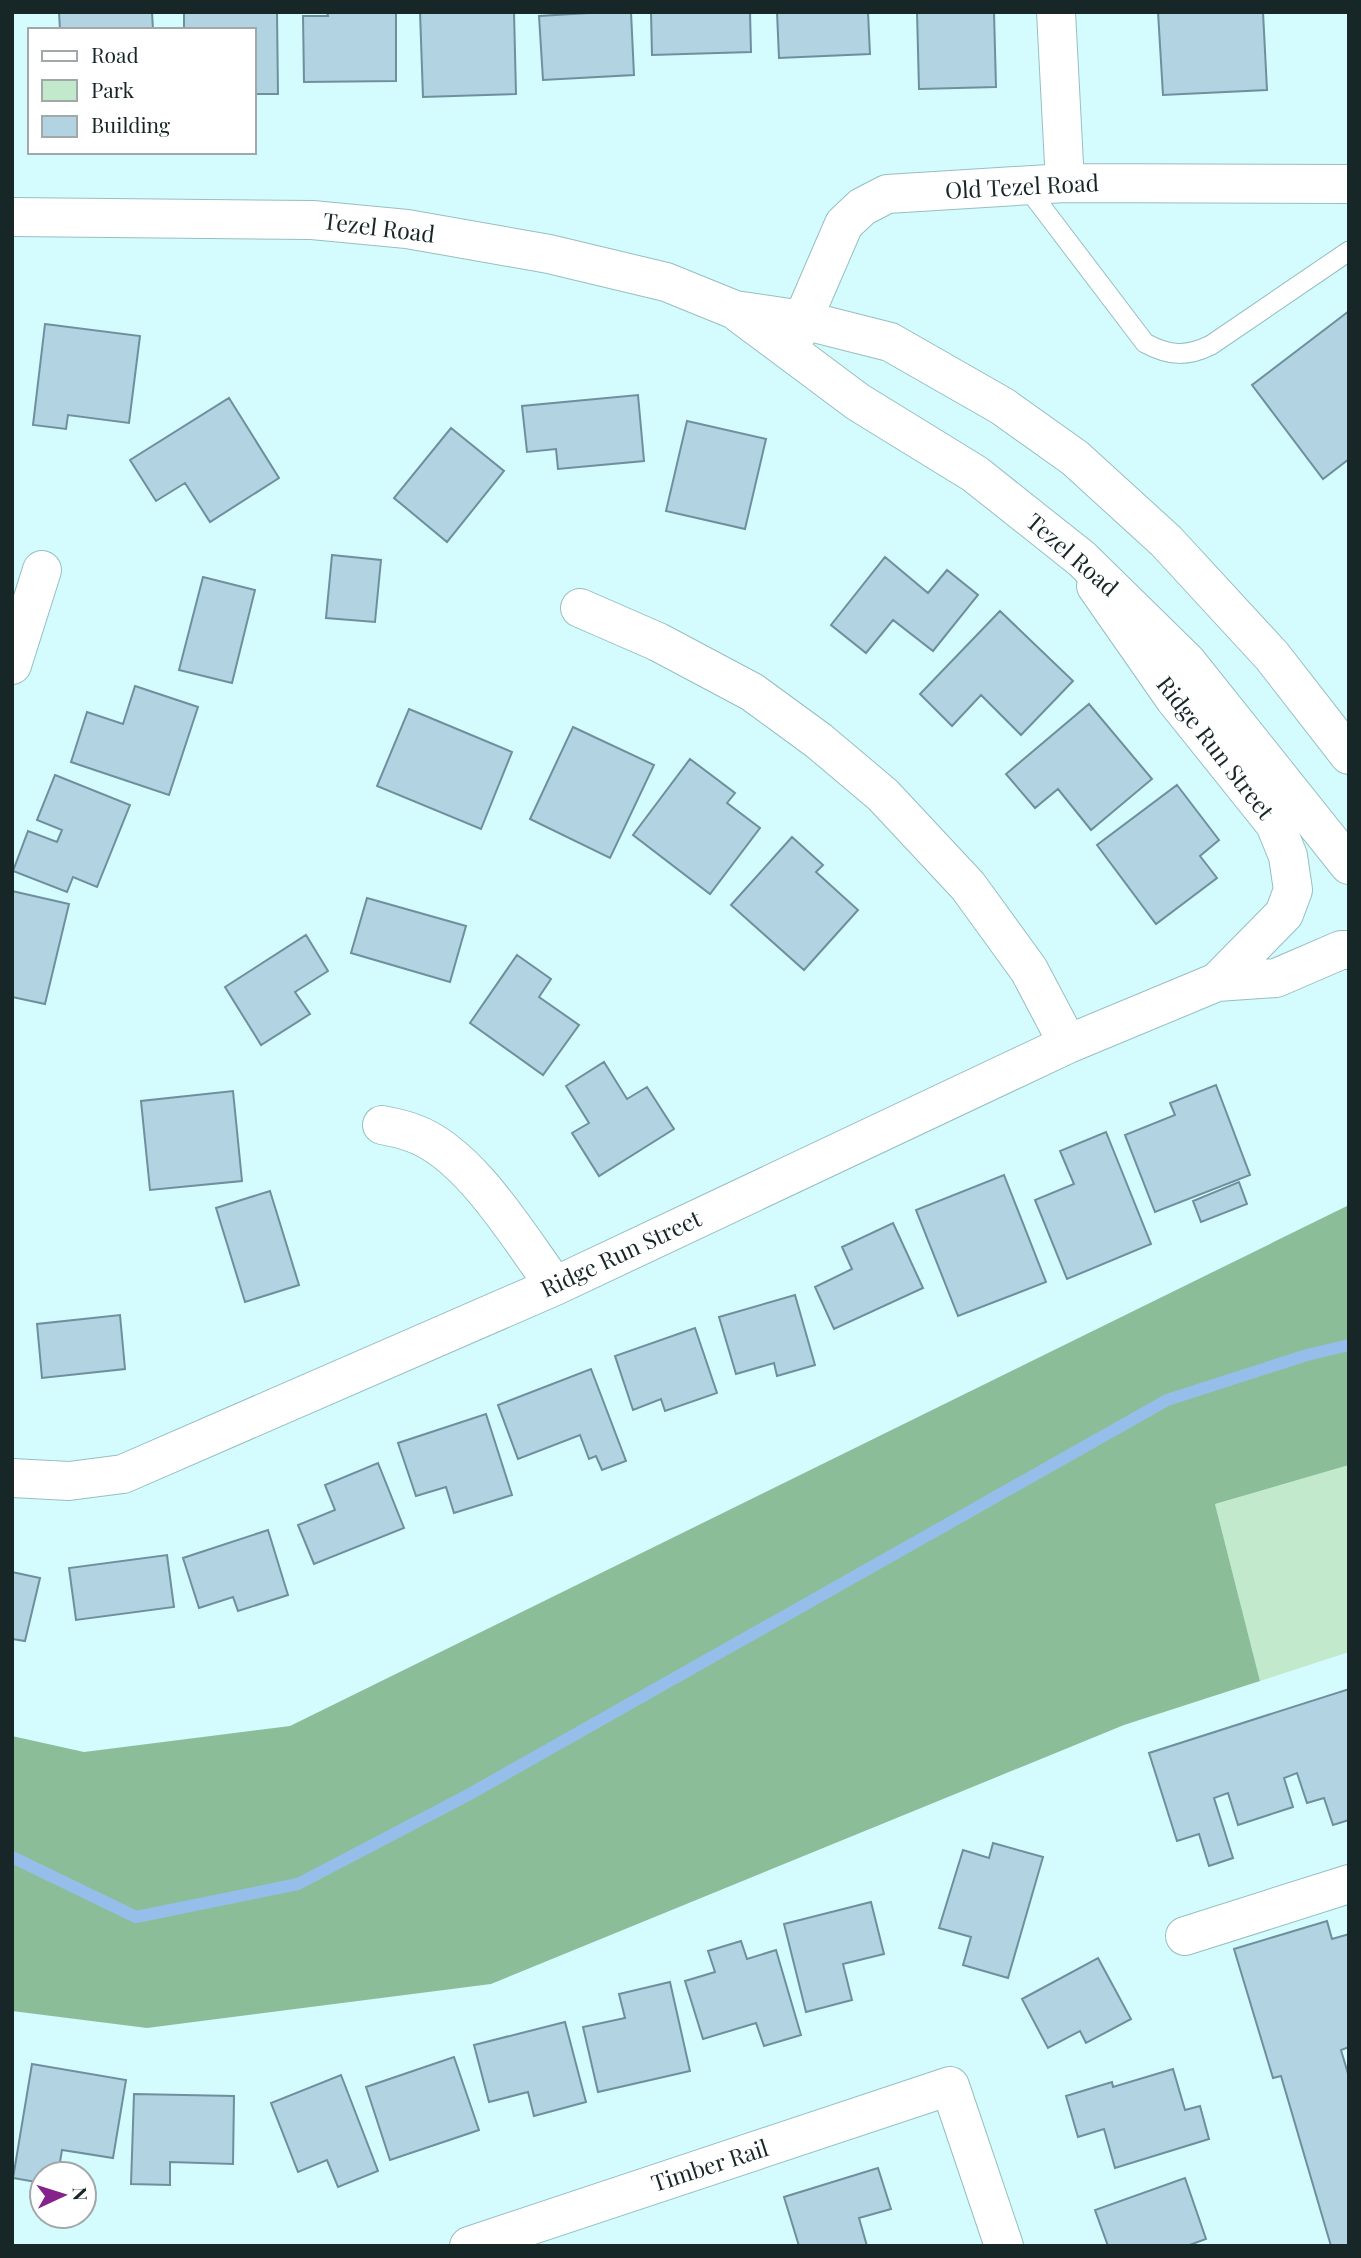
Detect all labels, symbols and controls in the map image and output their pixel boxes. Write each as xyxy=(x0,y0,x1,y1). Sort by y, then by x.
legend xyxy=(28,28,256,154)
text: Road xyxy=(91,40,139,68)
text: Park xyxy=(91,75,135,103)
text: Building xyxy=(91,110,170,138)
street label: Old Tezel Road xyxy=(944,166,1100,205)
street label: Tezel Road xyxy=(322,204,437,249)
street label: Tezel Road xyxy=(1020,505,1125,602)
street label: Ridge Run Street xyxy=(1150,669,1282,826)
street label: Ridge Run Street xyxy=(535,1202,706,1303)
street label: Timber Rail xyxy=(647,2131,772,2198)
north arrow xyxy=(28,2160,98,2230)
text: N xyxy=(68,2186,94,2202)

